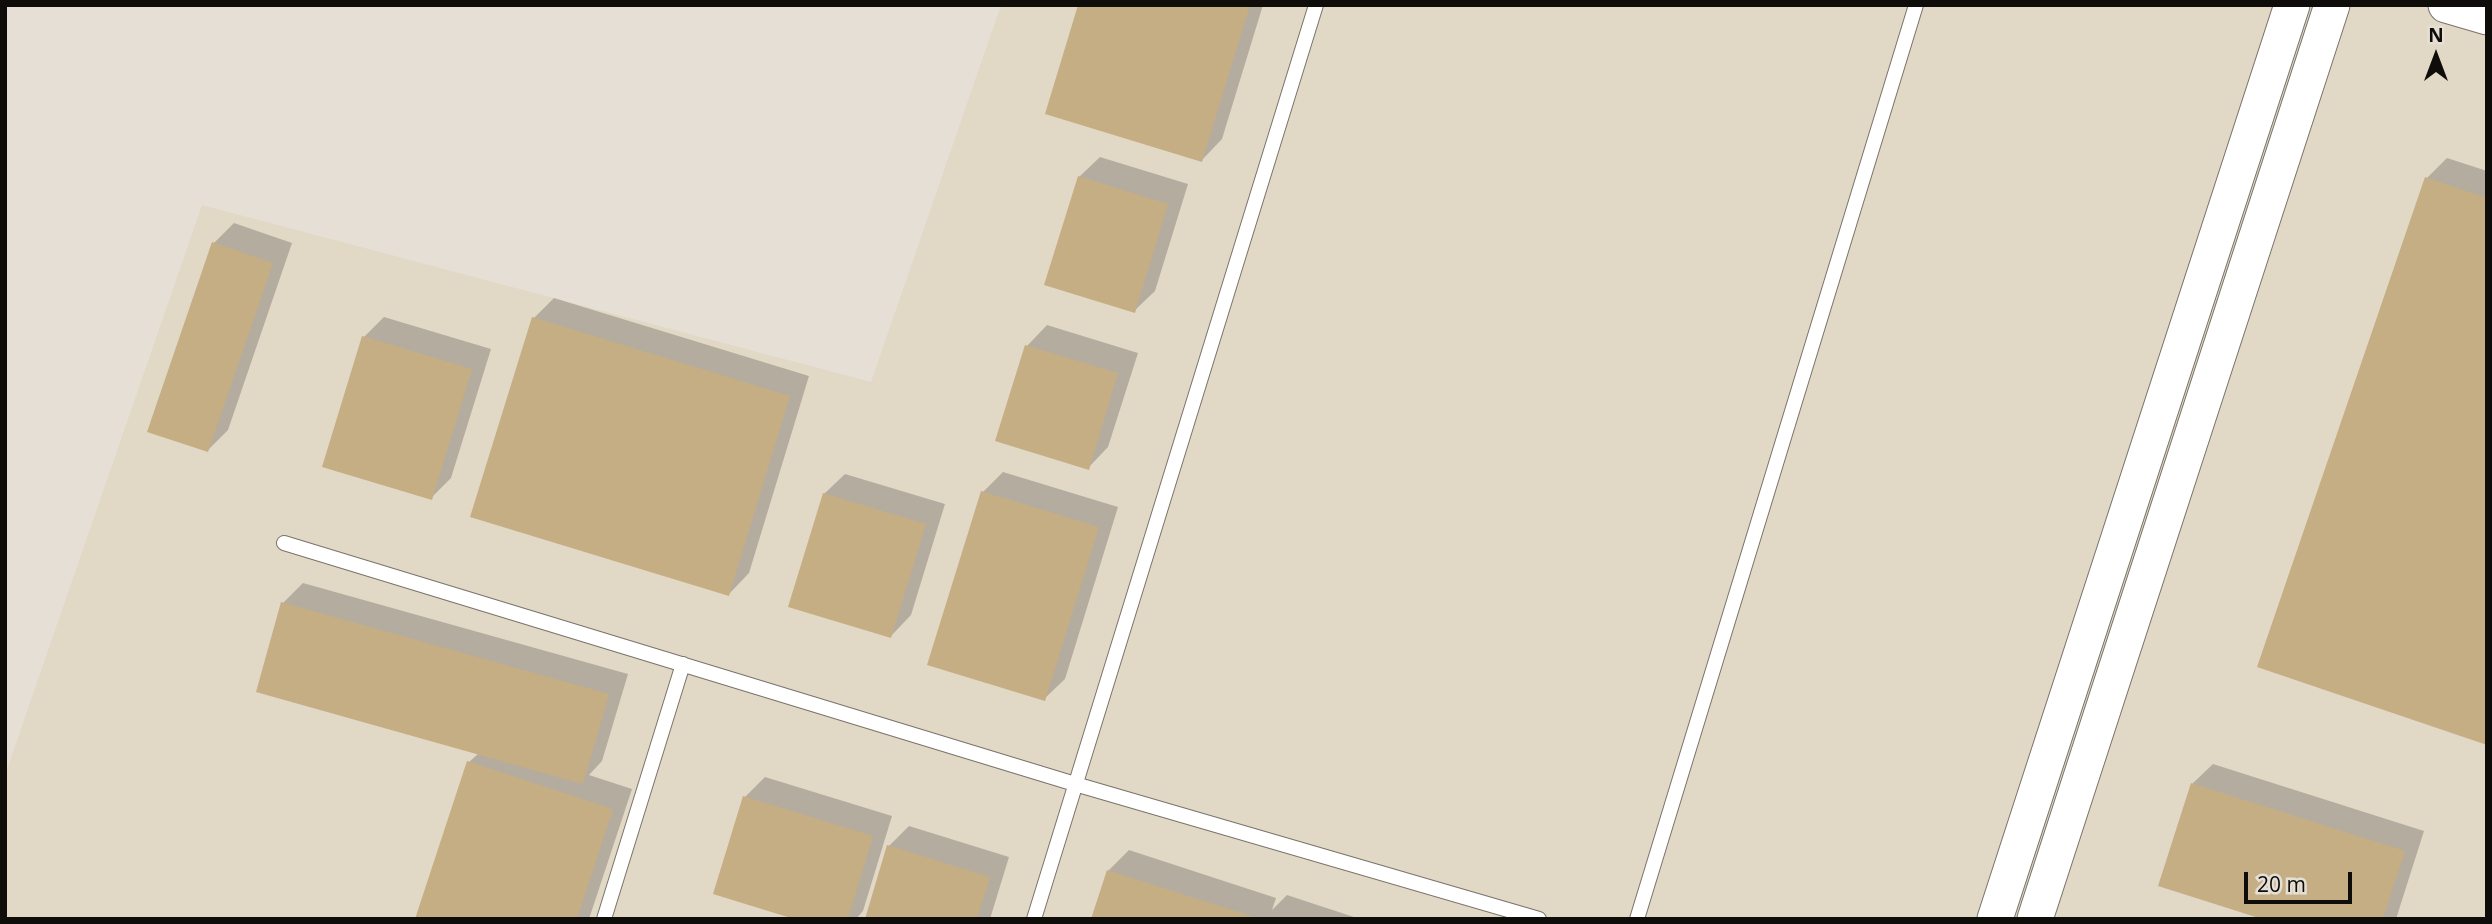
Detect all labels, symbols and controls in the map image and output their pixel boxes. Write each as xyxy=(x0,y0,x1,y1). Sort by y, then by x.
north arrow xyxy=(2401,21,2471,91)
text: N xyxy=(2428,22,2444,48)
scale bar xyxy=(2247,858,2356,902)
text: 20 m xyxy=(2257,870,2306,898)

